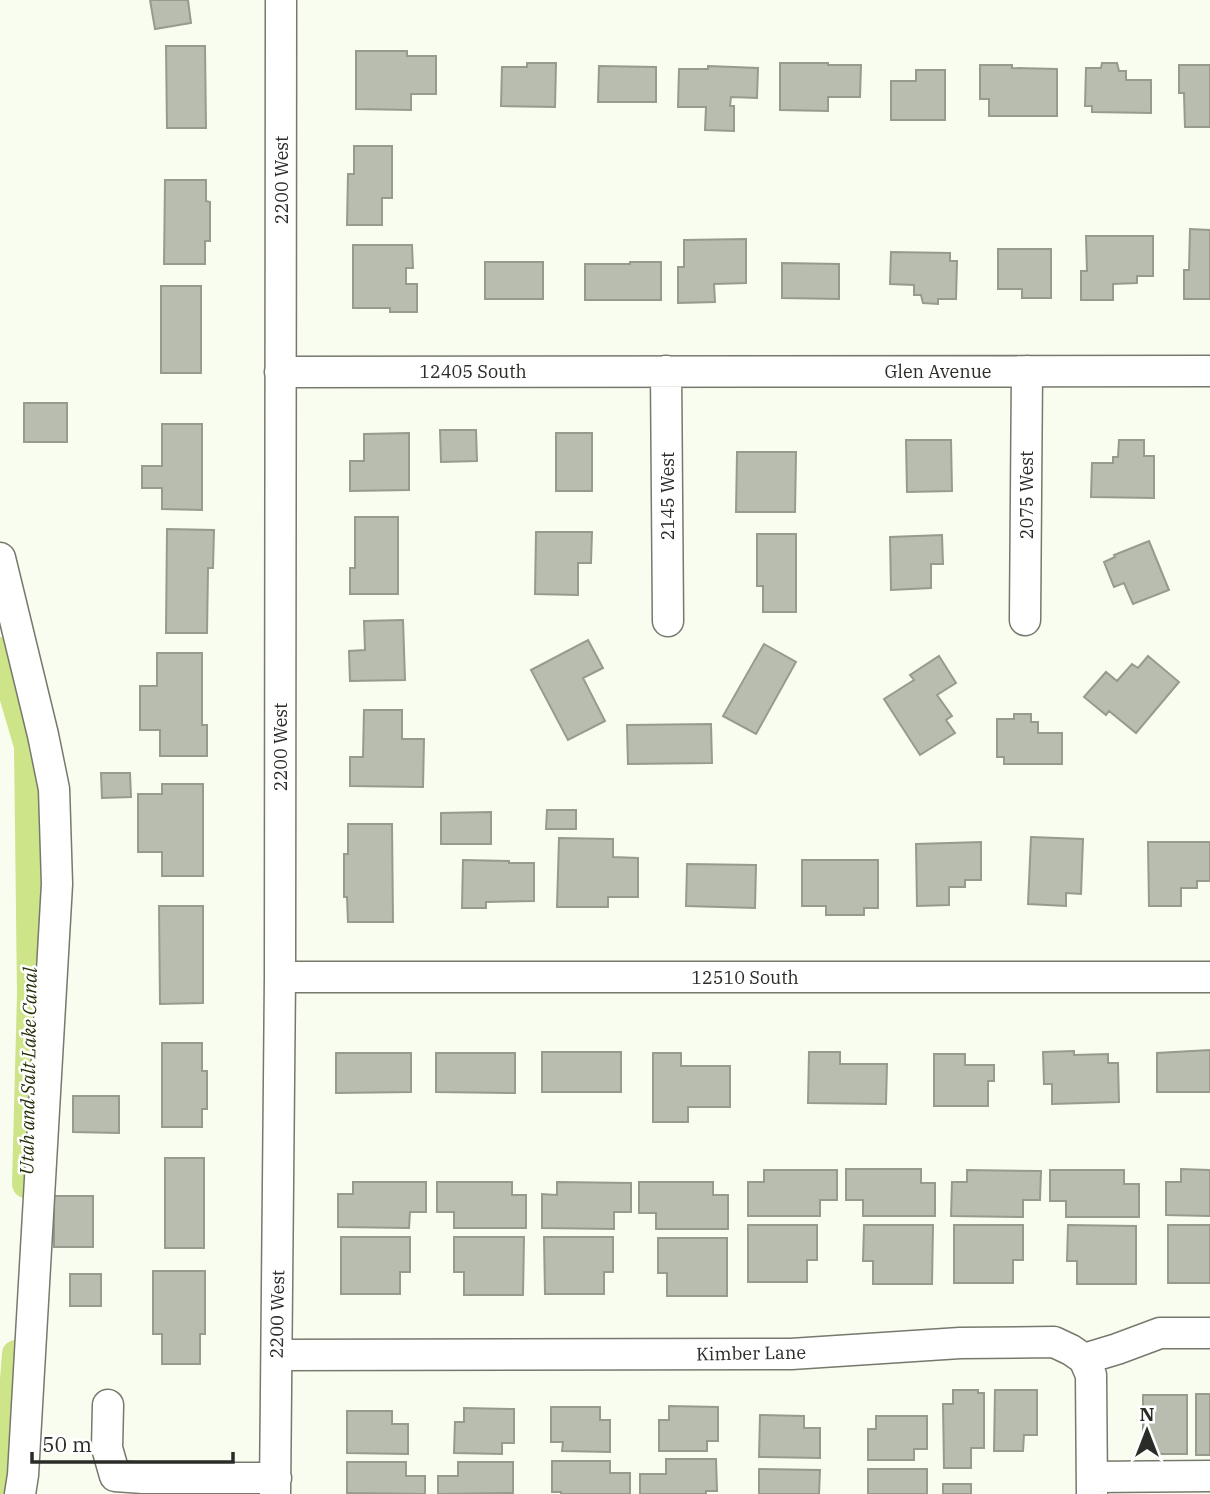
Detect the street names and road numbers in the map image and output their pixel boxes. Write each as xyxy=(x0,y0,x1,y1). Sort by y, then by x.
street label: 2200 West xyxy=(270,136,293,224)
street label: 12405 South xyxy=(419,360,527,383)
street label: Glen Avenue xyxy=(885,360,991,383)
street label: 2075 West xyxy=(1015,451,1038,539)
street label: 2145 West xyxy=(656,452,679,540)
street label: 2200 West xyxy=(269,703,292,791)
street label: 12510 South xyxy=(691,966,799,989)
street label: 2200 West xyxy=(265,1269,289,1359)
street label: Kimber Lane xyxy=(696,1341,806,1365)

